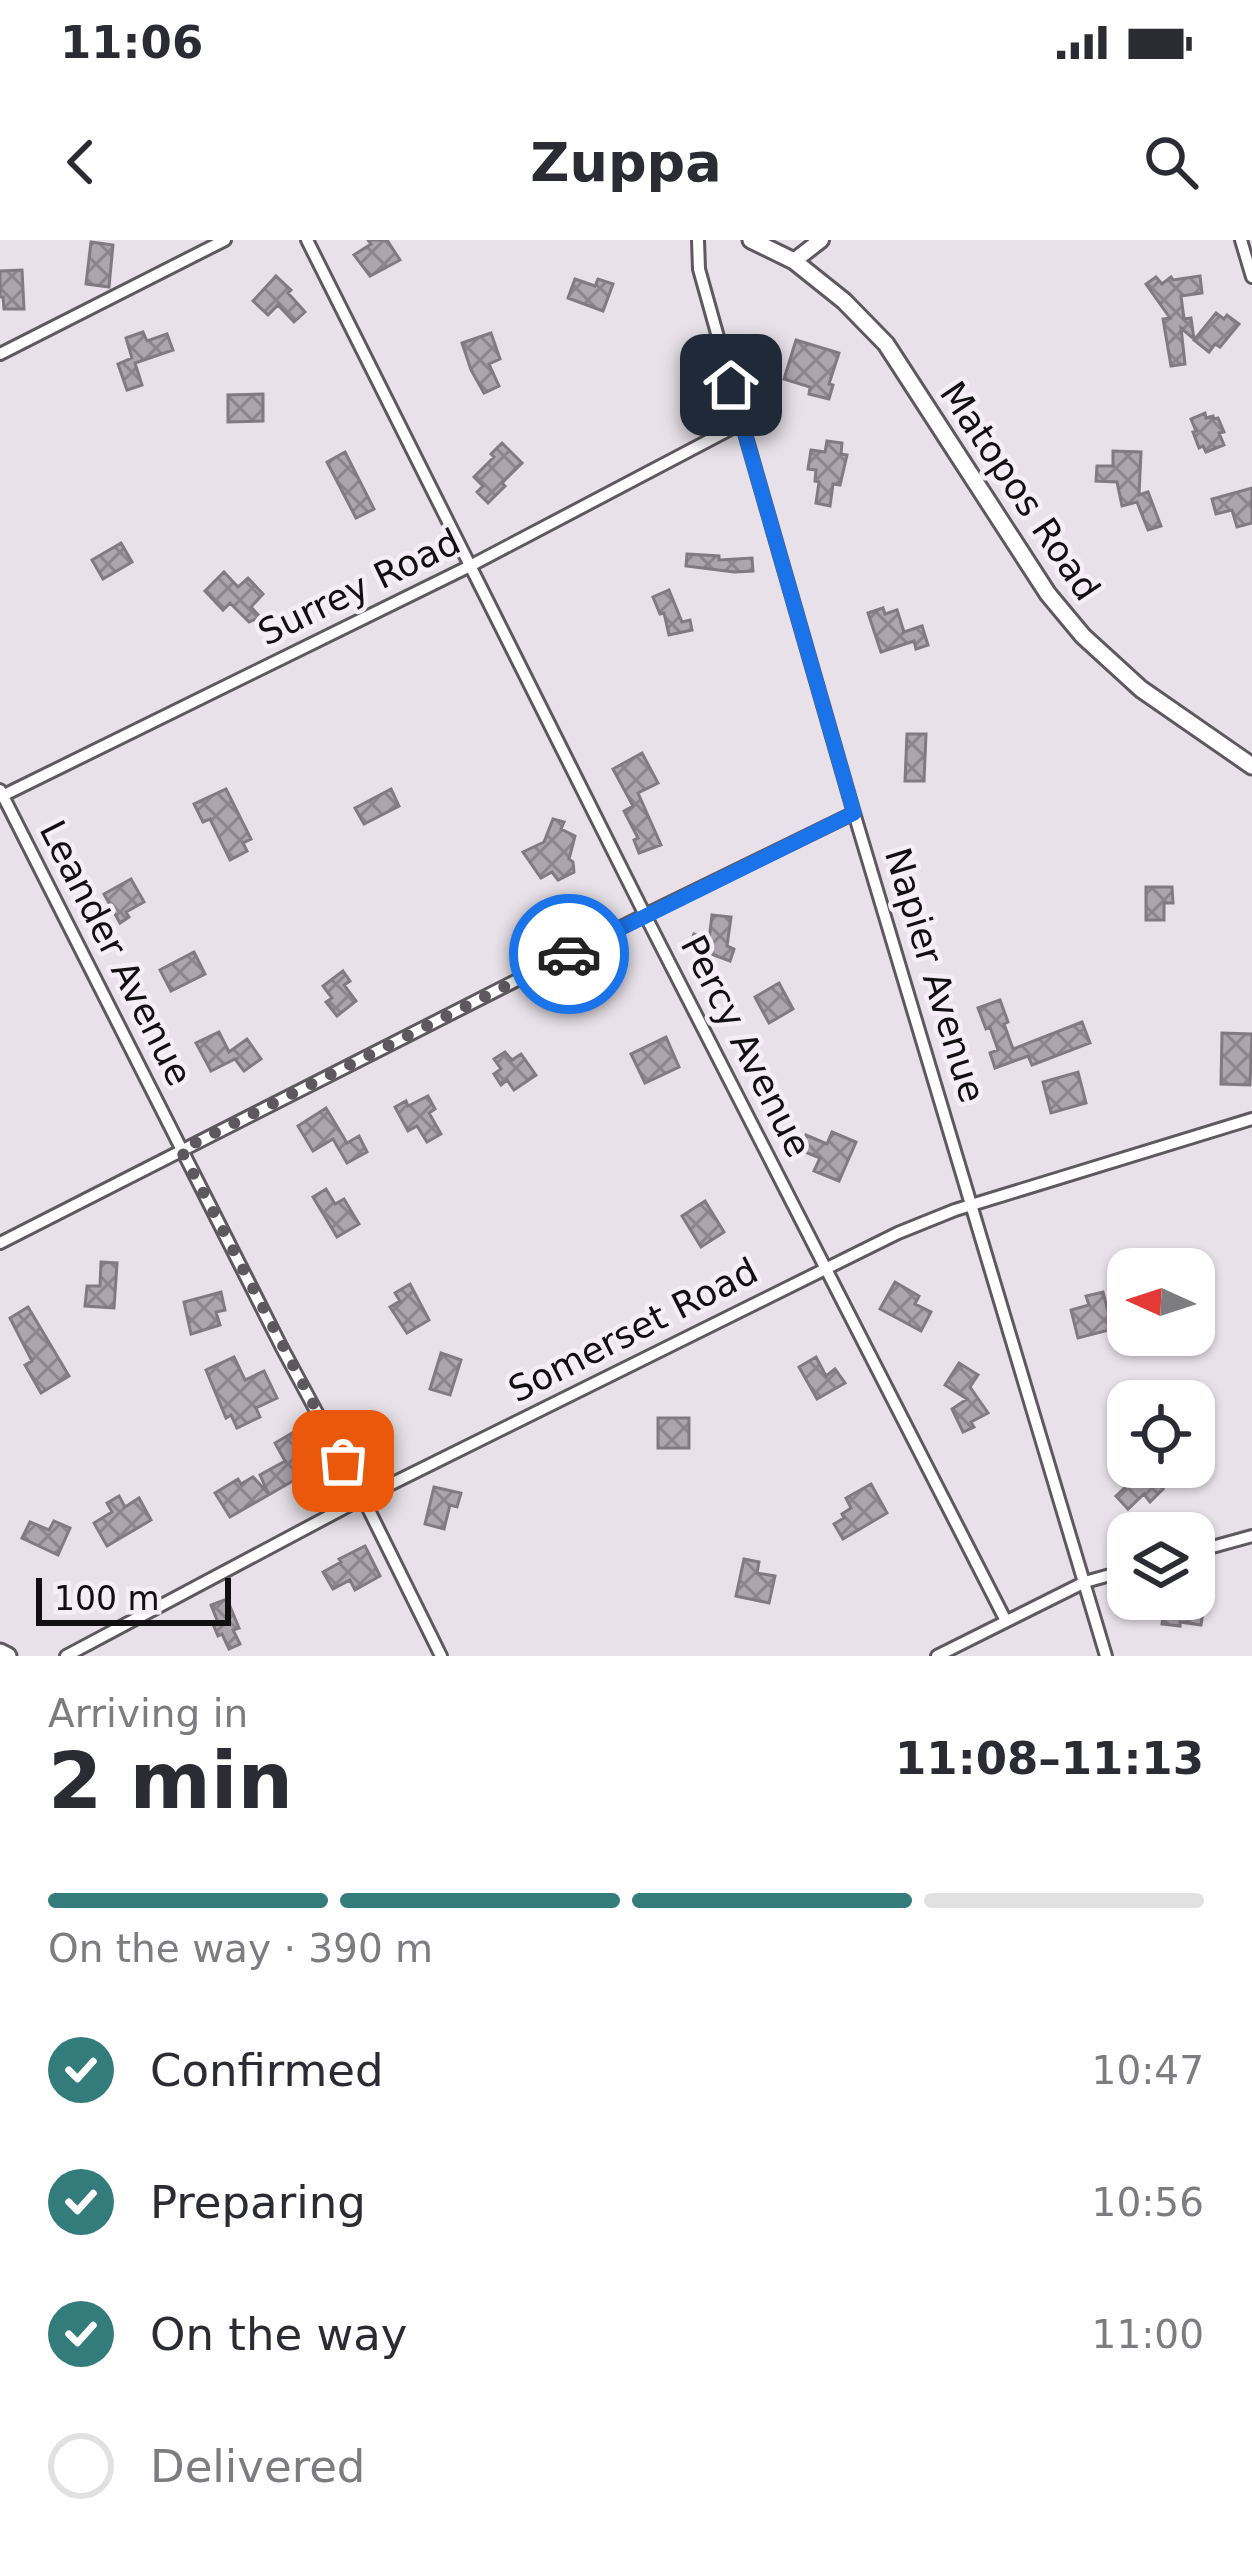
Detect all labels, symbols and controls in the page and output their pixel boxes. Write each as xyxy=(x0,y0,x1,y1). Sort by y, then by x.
text: 11:06 xyxy=(60,16,203,69)
icon: back xyxy=(48,129,114,195)
icon: search xyxy=(1138,129,1204,195)
text: Zuppa xyxy=(530,131,722,194)
pin xyxy=(680,334,782,436)
icon: home xyxy=(698,352,764,418)
street label: Matopos Road xyxy=(932,374,1108,608)
street label: Surrey Road xyxy=(252,521,466,653)
street label: Leander Avenue xyxy=(32,814,200,1092)
street label: Napier Avenue xyxy=(877,843,993,1107)
courier xyxy=(509,894,629,1014)
icon: car xyxy=(536,921,602,987)
street label: Percy Avenue xyxy=(673,928,819,1164)
north arrow xyxy=(1107,1248,1215,1356)
map controls xyxy=(1107,1248,1215,1620)
street label: Somerset Road xyxy=(502,1250,764,1410)
button: locate xyxy=(1107,1380,1215,1488)
pin xyxy=(292,1410,394,1512)
icon: bag xyxy=(310,1428,376,1494)
button: layers xyxy=(1107,1512,1215,1620)
scale bar xyxy=(36,1572,231,1625)
text: 100 m xyxy=(54,1579,160,1618)
text: Arriving in xyxy=(48,1691,248,1736)
text: 11:08–11:13 xyxy=(895,1732,1204,1785)
text: 2 min xyxy=(48,1736,293,1826)
text: On the way · 390 m xyxy=(48,1926,433,1971)
icon: check xyxy=(48,2037,114,2103)
text: Confirmed xyxy=(150,2044,384,2097)
text: 10:47 xyxy=(1092,2048,1204,2093)
icon: check xyxy=(48,2169,114,2235)
text: Preparing xyxy=(150,2176,366,2229)
text: 10:56 xyxy=(1092,2180,1204,2225)
icon: check xyxy=(48,2301,114,2367)
text: On the way xyxy=(150,2308,407,2361)
text: 11:00 xyxy=(1092,2312,1204,2357)
text: Delivered xyxy=(150,2440,365,2493)

